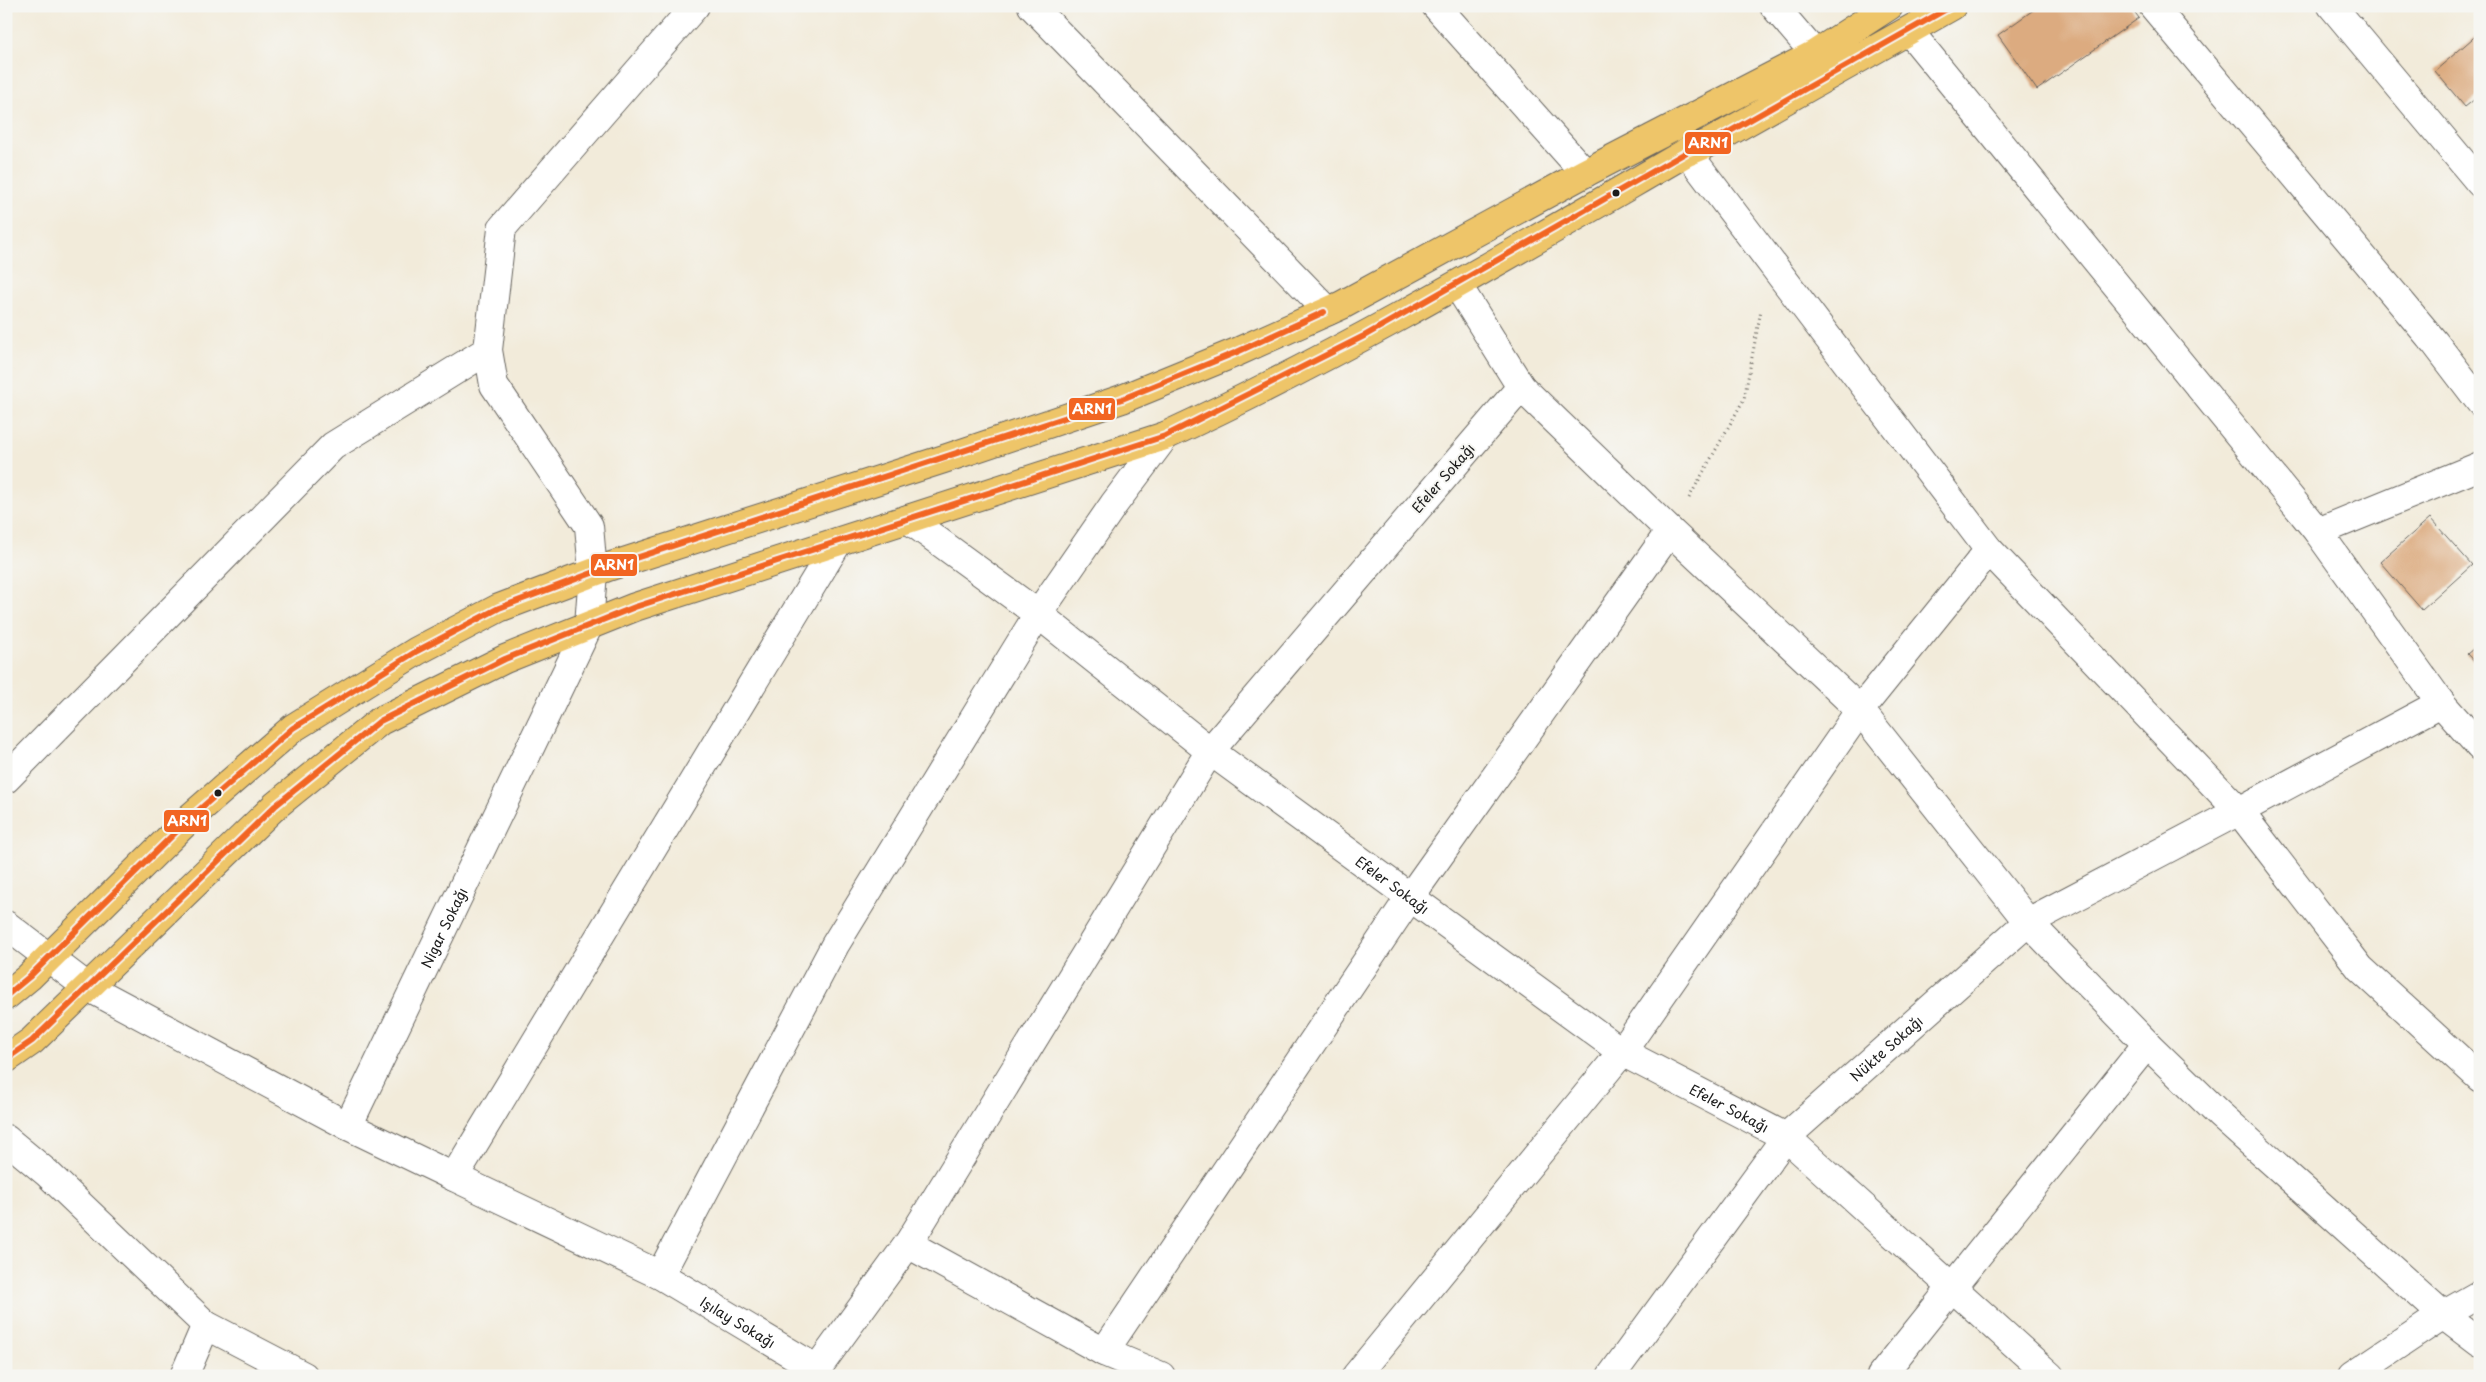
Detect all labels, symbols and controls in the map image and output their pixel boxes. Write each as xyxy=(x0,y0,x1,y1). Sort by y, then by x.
line badge: ARN1 xyxy=(1684,131,1732,155)
text: ARN1 xyxy=(1688,132,1728,153)
unlabelled marker xyxy=(1611,188,1621,198)
line badge: ARN1 xyxy=(1068,397,1116,421)
text: ARN1 xyxy=(1072,398,1112,419)
street label: Efeler Sokağı xyxy=(1407,438,1479,518)
line badge: ARN1 xyxy=(590,553,638,577)
text: ARN1 xyxy=(594,554,634,575)
unlabelled marker xyxy=(213,788,223,798)
line badge: ARN1 xyxy=(163,809,210,833)
text: ARN1 xyxy=(167,810,207,831)
street label: Efeler Sokağı xyxy=(1351,850,1434,919)
street label: Nigar Sokağı xyxy=(415,884,472,971)
street label: Nükte Sokağı xyxy=(1845,1010,1927,1086)
street label: Efeler Sokağı xyxy=(1686,1078,1773,1137)
street label: Işılay Sokağı xyxy=(696,1291,780,1353)

